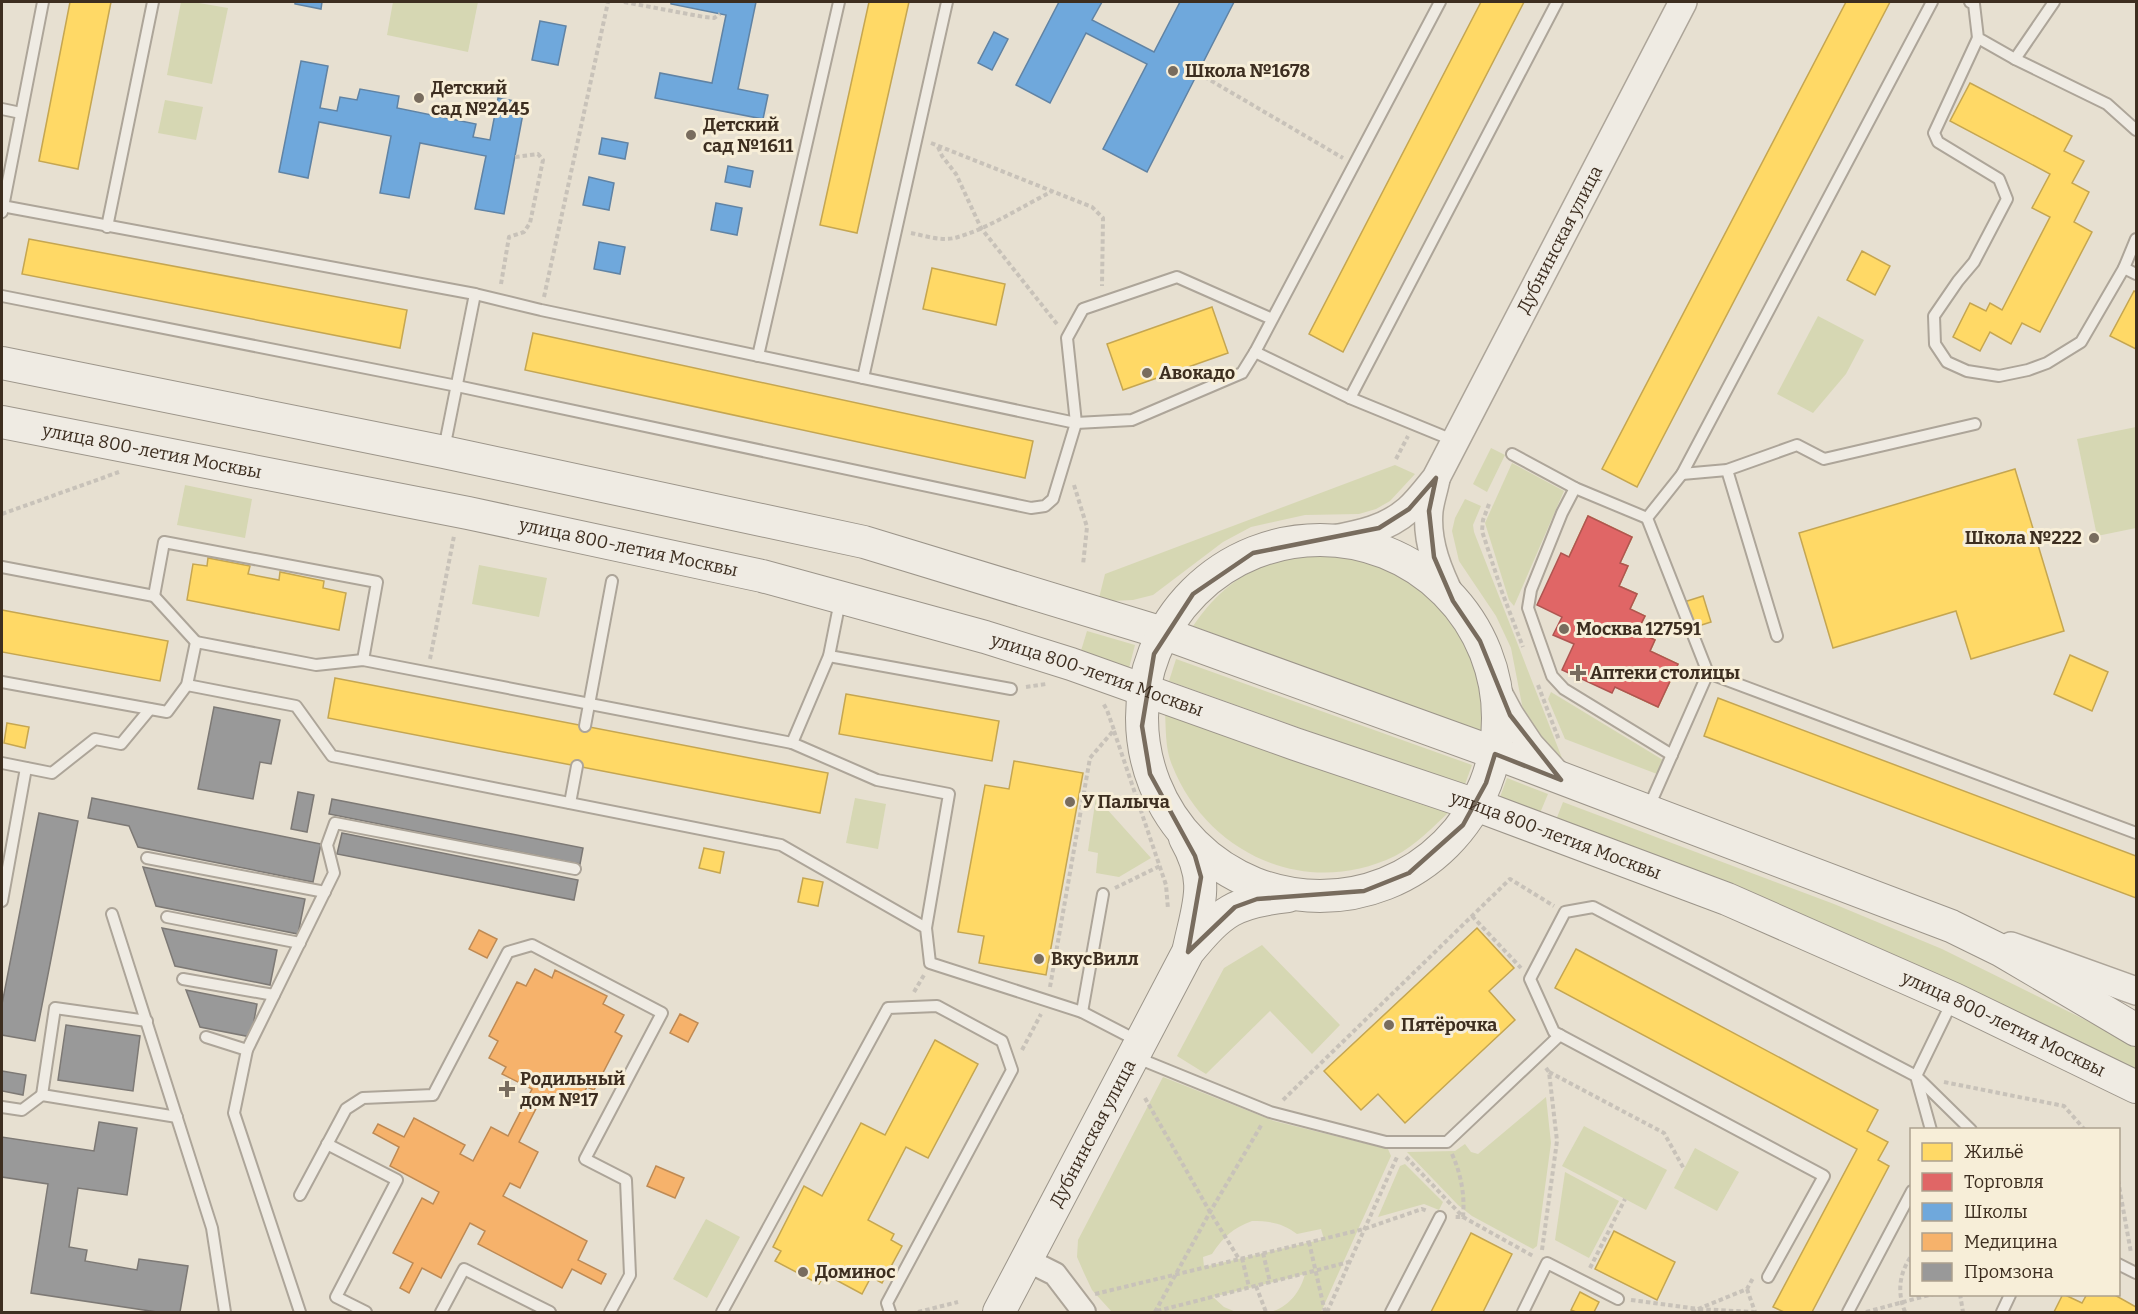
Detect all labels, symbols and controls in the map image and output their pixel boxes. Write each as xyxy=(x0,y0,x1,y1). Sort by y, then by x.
place label: Школа №1678 xyxy=(1185,60,1310,82)
marker: Школа №1678 xyxy=(1166,64,1180,78)
place label: Детский сад №2445 xyxy=(431,77,530,120)
marker: Детский сад №2445 xyxy=(412,91,426,105)
place label: Детский сад №1611 xyxy=(703,114,793,157)
marker: Детский сад №1611 xyxy=(684,128,698,142)
street label: Дубнинская улица xyxy=(1512,162,1607,317)
place label: Авокадо xyxy=(1159,362,1235,384)
marker: Авокадо xyxy=(1140,366,1154,380)
street label: улица 800-летия Москвы xyxy=(40,419,264,483)
street label: улица 800-летия Москвы xyxy=(516,513,740,582)
place label: Школа №222 xyxy=(1965,527,2082,549)
marker: Школа №222 xyxy=(2087,531,2101,545)
place label: Москва 127591 xyxy=(1576,618,1701,640)
marker: Москва 127591 xyxy=(1557,622,1571,636)
street label: улица 800-летия Москвы xyxy=(987,628,1206,721)
place label: Аптеки столицы xyxy=(1590,662,1740,684)
marker: Аптеки столицы xyxy=(1571,666,1585,680)
street label: улица 800-летия Москвы xyxy=(1447,786,1664,884)
place label: У Палыча xyxy=(1082,791,1170,813)
marker: У Палыча xyxy=(1063,795,1077,809)
place label: ВкусВилл xyxy=(1051,948,1139,970)
marker: ВкусВилл xyxy=(1032,952,1046,966)
street label: улица 800-летия Москвы xyxy=(1897,966,2109,1081)
place label: Пятёрочка xyxy=(1401,1014,1497,1036)
marker: Пятёрочка xyxy=(1382,1018,1396,1032)
street label: Дубнинская улица xyxy=(1045,1056,1141,1211)
place label: Родильный дом №17 xyxy=(520,1068,625,1111)
marker: Родильный дом №17 xyxy=(498,1080,516,1098)
legend xyxy=(1910,1128,2120,1296)
text: Жильё xyxy=(1964,1141,2024,1163)
text: Торговля xyxy=(1964,1171,2044,1193)
text: Школы xyxy=(1964,1201,2028,1223)
text: Медицина xyxy=(1964,1231,2058,1253)
place label: Доминос xyxy=(815,1261,896,1283)
text: Промзона xyxy=(1964,1261,2054,1283)
marker: Доминос xyxy=(796,1265,810,1279)

